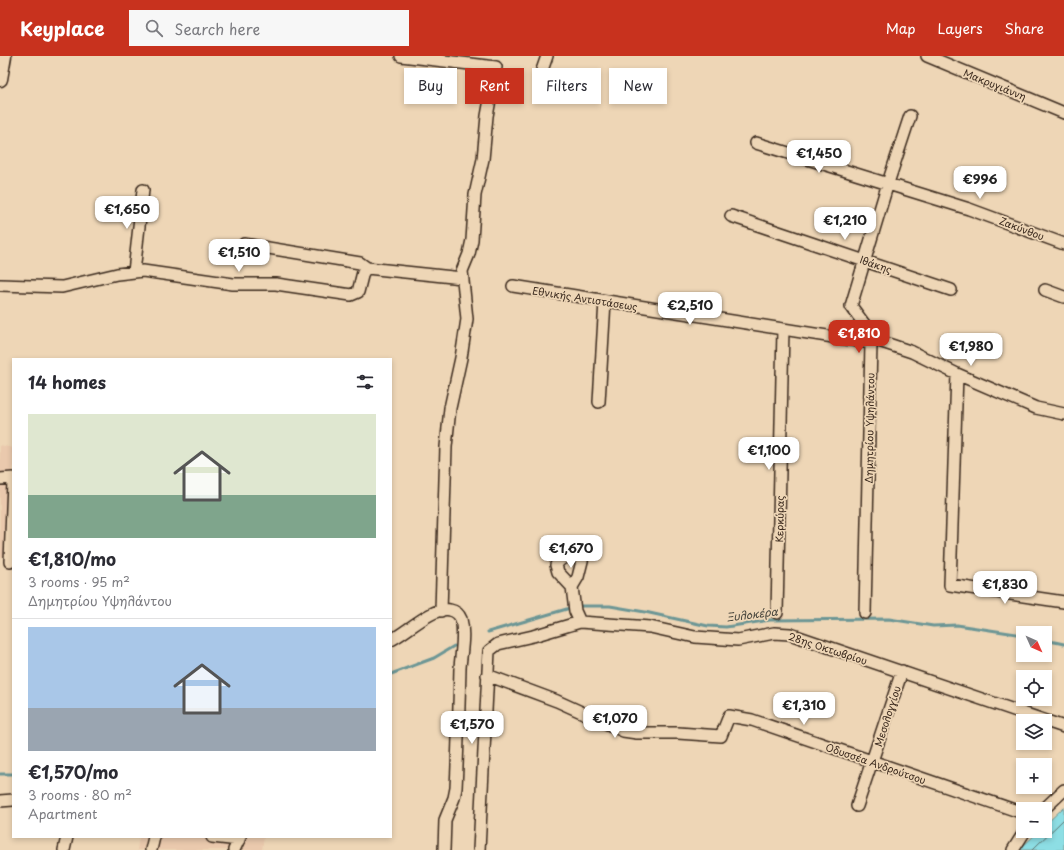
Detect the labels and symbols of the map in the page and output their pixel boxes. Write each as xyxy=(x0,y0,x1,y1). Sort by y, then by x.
street label: Μακρυγιάννη xyxy=(961,65,1029,103)
pin: €1,450 xyxy=(786,140,852,174)
pin: €996 xyxy=(956,166,1004,200)
pin: €1,650 xyxy=(94,196,160,230)
pin: €1,210 xyxy=(812,207,878,241)
street label: Ζακύνθου xyxy=(997,213,1047,244)
pin: €1,510 xyxy=(206,239,272,273)
street label: Ιθάκης xyxy=(858,252,894,276)
street label: Εθνικής Αντιστάσεως xyxy=(531,282,639,314)
pin: €2,510 xyxy=(657,292,723,326)
pin: €1,810 xyxy=(826,320,892,354)
pin: €1,980 xyxy=(938,333,1004,367)
street label: Δημητρίου Υψηλάντου xyxy=(861,372,877,483)
pin: €1,100 xyxy=(736,437,802,471)
street label: Κερκύρας xyxy=(771,495,788,543)
pin: €1,670 xyxy=(538,535,604,569)
pin: €1,830 xyxy=(972,571,1038,605)
water label: Ξυλοκέρα xyxy=(725,602,779,626)
north arrow xyxy=(1016,626,1052,662)
street label: 28ης Οκτωβρίου xyxy=(787,628,870,668)
street label: Μεσολογγίου xyxy=(870,683,904,748)
pin: €1,310 xyxy=(771,692,837,726)
pin: €1,070 xyxy=(582,705,648,739)
pin: €1,570 xyxy=(439,711,505,745)
street label: Οδυσσέα Ανδρούτσου xyxy=(824,739,928,787)

